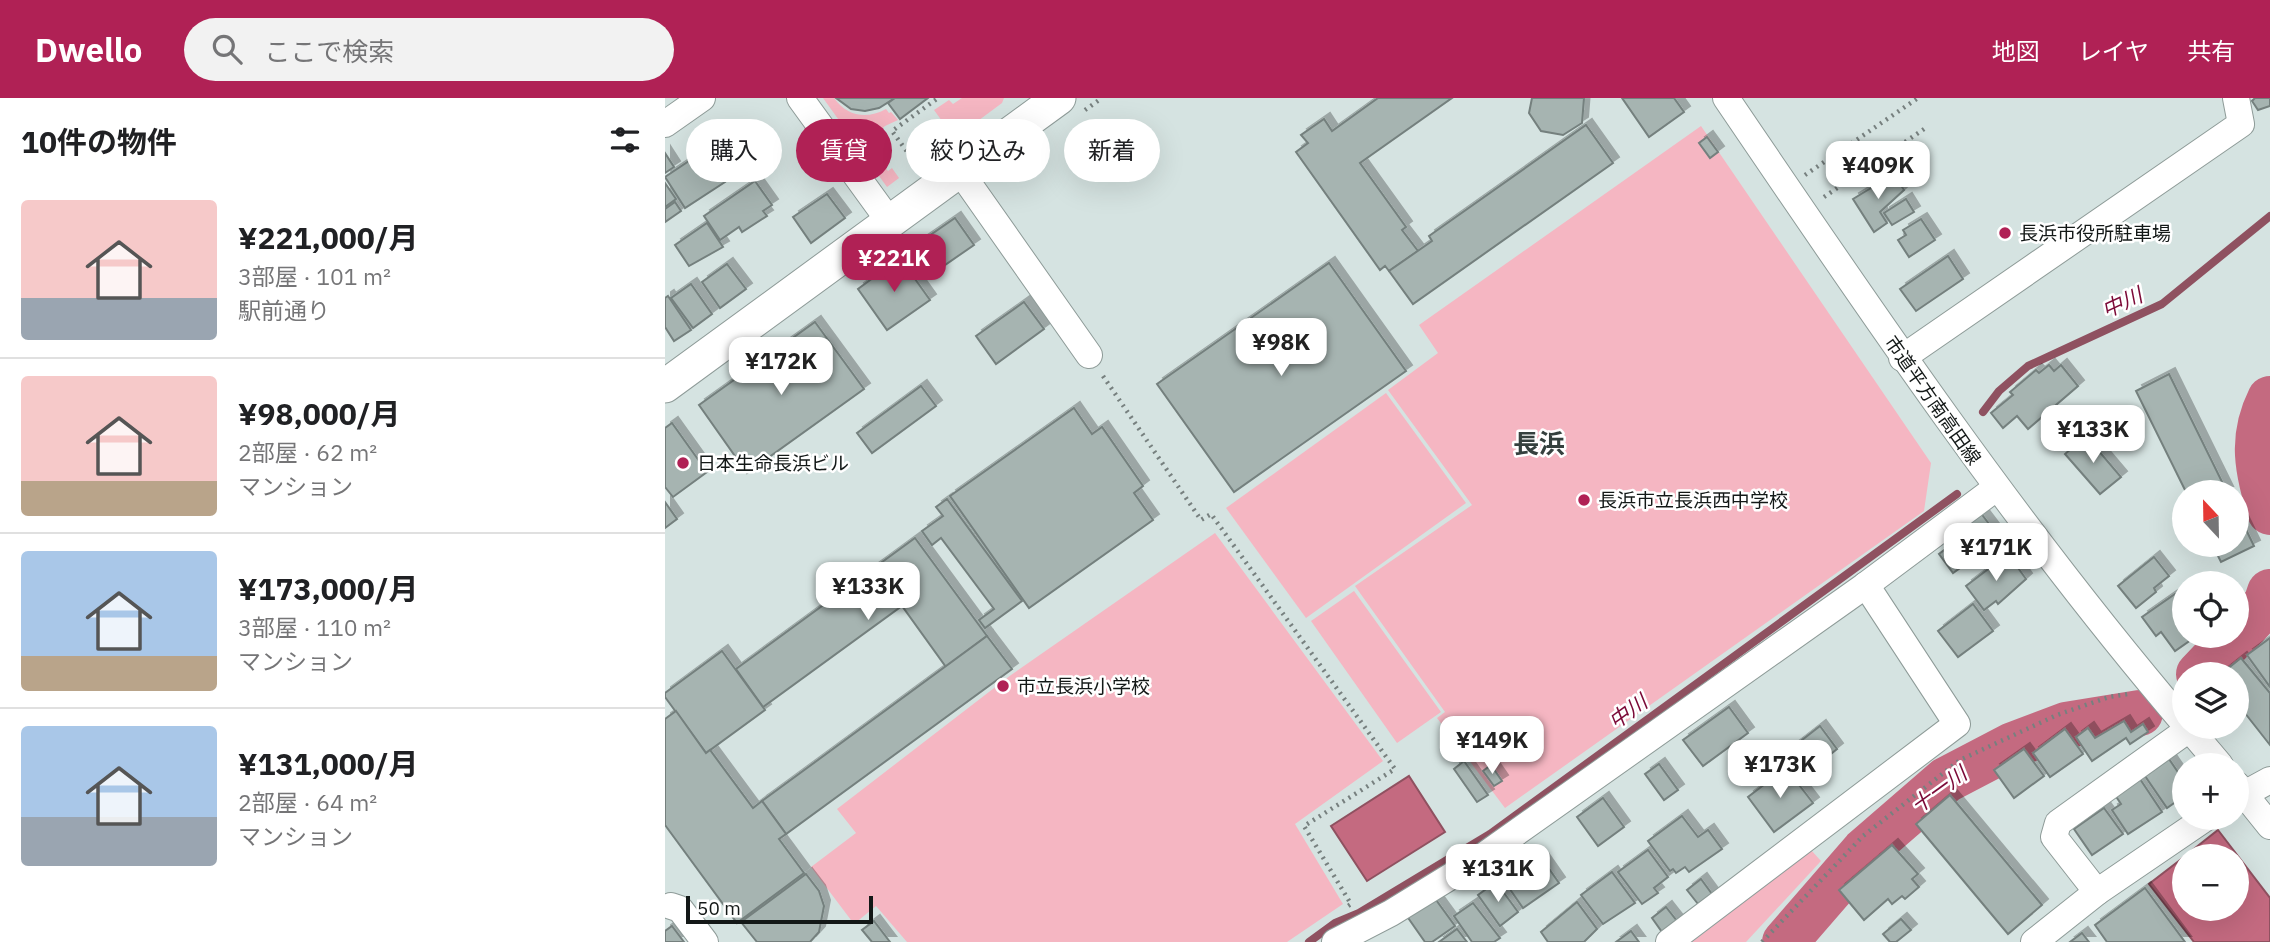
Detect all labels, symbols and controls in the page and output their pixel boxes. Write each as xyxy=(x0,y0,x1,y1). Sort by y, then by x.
search box xyxy=(184,18,674,81)
text: Dwello xyxy=(35,28,142,71)
icon: search xyxy=(208,30,246,68)
text: ここで検索 xyxy=(264,34,394,68)
text: 地図 xyxy=(1992,35,2040,67)
text: レイヤ xyxy=(2078,35,2149,67)
text: 共有 xyxy=(2187,35,2235,67)
chip: 購入 xyxy=(686,119,782,182)
chip: 賃貸 xyxy=(796,119,892,182)
chip: 絞り込み xyxy=(906,119,1050,182)
chip: 新着 xyxy=(1064,119,1160,182)
icon: filters xyxy=(606,121,644,159)
text: 10件の物件 xyxy=(21,122,177,161)
pin: ¥409K xyxy=(1829,141,1927,201)
text: ¥409K xyxy=(1842,149,1914,179)
text: ¥221,000/月 xyxy=(238,218,419,257)
place label: 長浜市役所駐車場 xyxy=(2019,221,2171,245)
marker: 長浜市役所駐車場 xyxy=(1997,225,2013,241)
icon: home xyxy=(77,228,161,312)
pin: ¥221K xyxy=(845,234,943,294)
text: ¥221K xyxy=(858,242,930,272)
text: 3部屋 · 101 m² xyxy=(238,261,391,291)
water label: 中川 xyxy=(2097,280,2148,324)
text: 駅前通り xyxy=(238,295,330,325)
pin: ¥98K xyxy=(1240,318,1322,378)
text: ¥98K xyxy=(1252,326,1310,356)
street label: 市道平方南高田線 xyxy=(1880,331,1986,469)
pin: ¥172K xyxy=(732,338,830,397)
text: ¥172K xyxy=(745,345,817,375)
text: ¥98,000/月 xyxy=(238,394,401,433)
icon: home xyxy=(77,404,161,488)
pin: ¥133K xyxy=(2044,406,2142,465)
text: ¥133K xyxy=(2057,413,2129,443)
district label: 長浜 xyxy=(1513,426,1565,460)
text: 2部屋 · 62 m² xyxy=(238,437,377,467)
place label: 日本生命長浜ビル xyxy=(697,451,849,475)
marker: 日本生命長浜ビル xyxy=(675,455,691,471)
text: マンション xyxy=(238,471,353,501)
north arrow xyxy=(2172,480,2249,556)
map controls xyxy=(2172,480,2249,921)
place label: 長浜市立長浜西中学校 xyxy=(1598,488,1788,512)
marker: 長浜市立長浜西中学校 xyxy=(1576,492,1592,508)
pin: ¥171K xyxy=(1947,524,2045,583)
text: ¥171K xyxy=(1960,531,2032,561)
pin: ¥133K xyxy=(819,562,917,622)
text: ¥173,000/月 xyxy=(238,569,419,608)
text: ¥133K xyxy=(832,570,904,600)
button: locate xyxy=(2172,571,2249,648)
icon: home xyxy=(77,579,161,663)
text: 3部屋 · 110 m² xyxy=(238,612,391,642)
text: マンション xyxy=(238,646,353,676)
button: layers xyxy=(2172,662,2249,739)
place label: 市立長浜小学校 xyxy=(1017,674,1150,698)
marker: 市立長浜小学校 xyxy=(995,678,1011,694)
water label: 中川 xyxy=(1602,686,1654,735)
pin: ¥149K xyxy=(1443,716,1541,776)
text: ¥149K xyxy=(1456,724,1528,754)
pin: ¥173K xyxy=(1731,740,1829,800)
text: ¥131,000/月 xyxy=(238,744,419,783)
text: ¥173K xyxy=(1744,748,1816,778)
button: + xyxy=(2172,753,2249,830)
icon: home xyxy=(77,754,161,838)
water label: 十一川 xyxy=(1905,758,1974,819)
text: 2部屋 · 64 m² xyxy=(238,787,377,817)
text: マンション xyxy=(238,821,353,851)
pin: ¥131K xyxy=(1449,844,1547,904)
button: − xyxy=(2172,844,2249,921)
text: ¥131K xyxy=(1462,852,1534,882)
scale bar xyxy=(686,893,873,925)
text: 50 m xyxy=(697,896,741,920)

